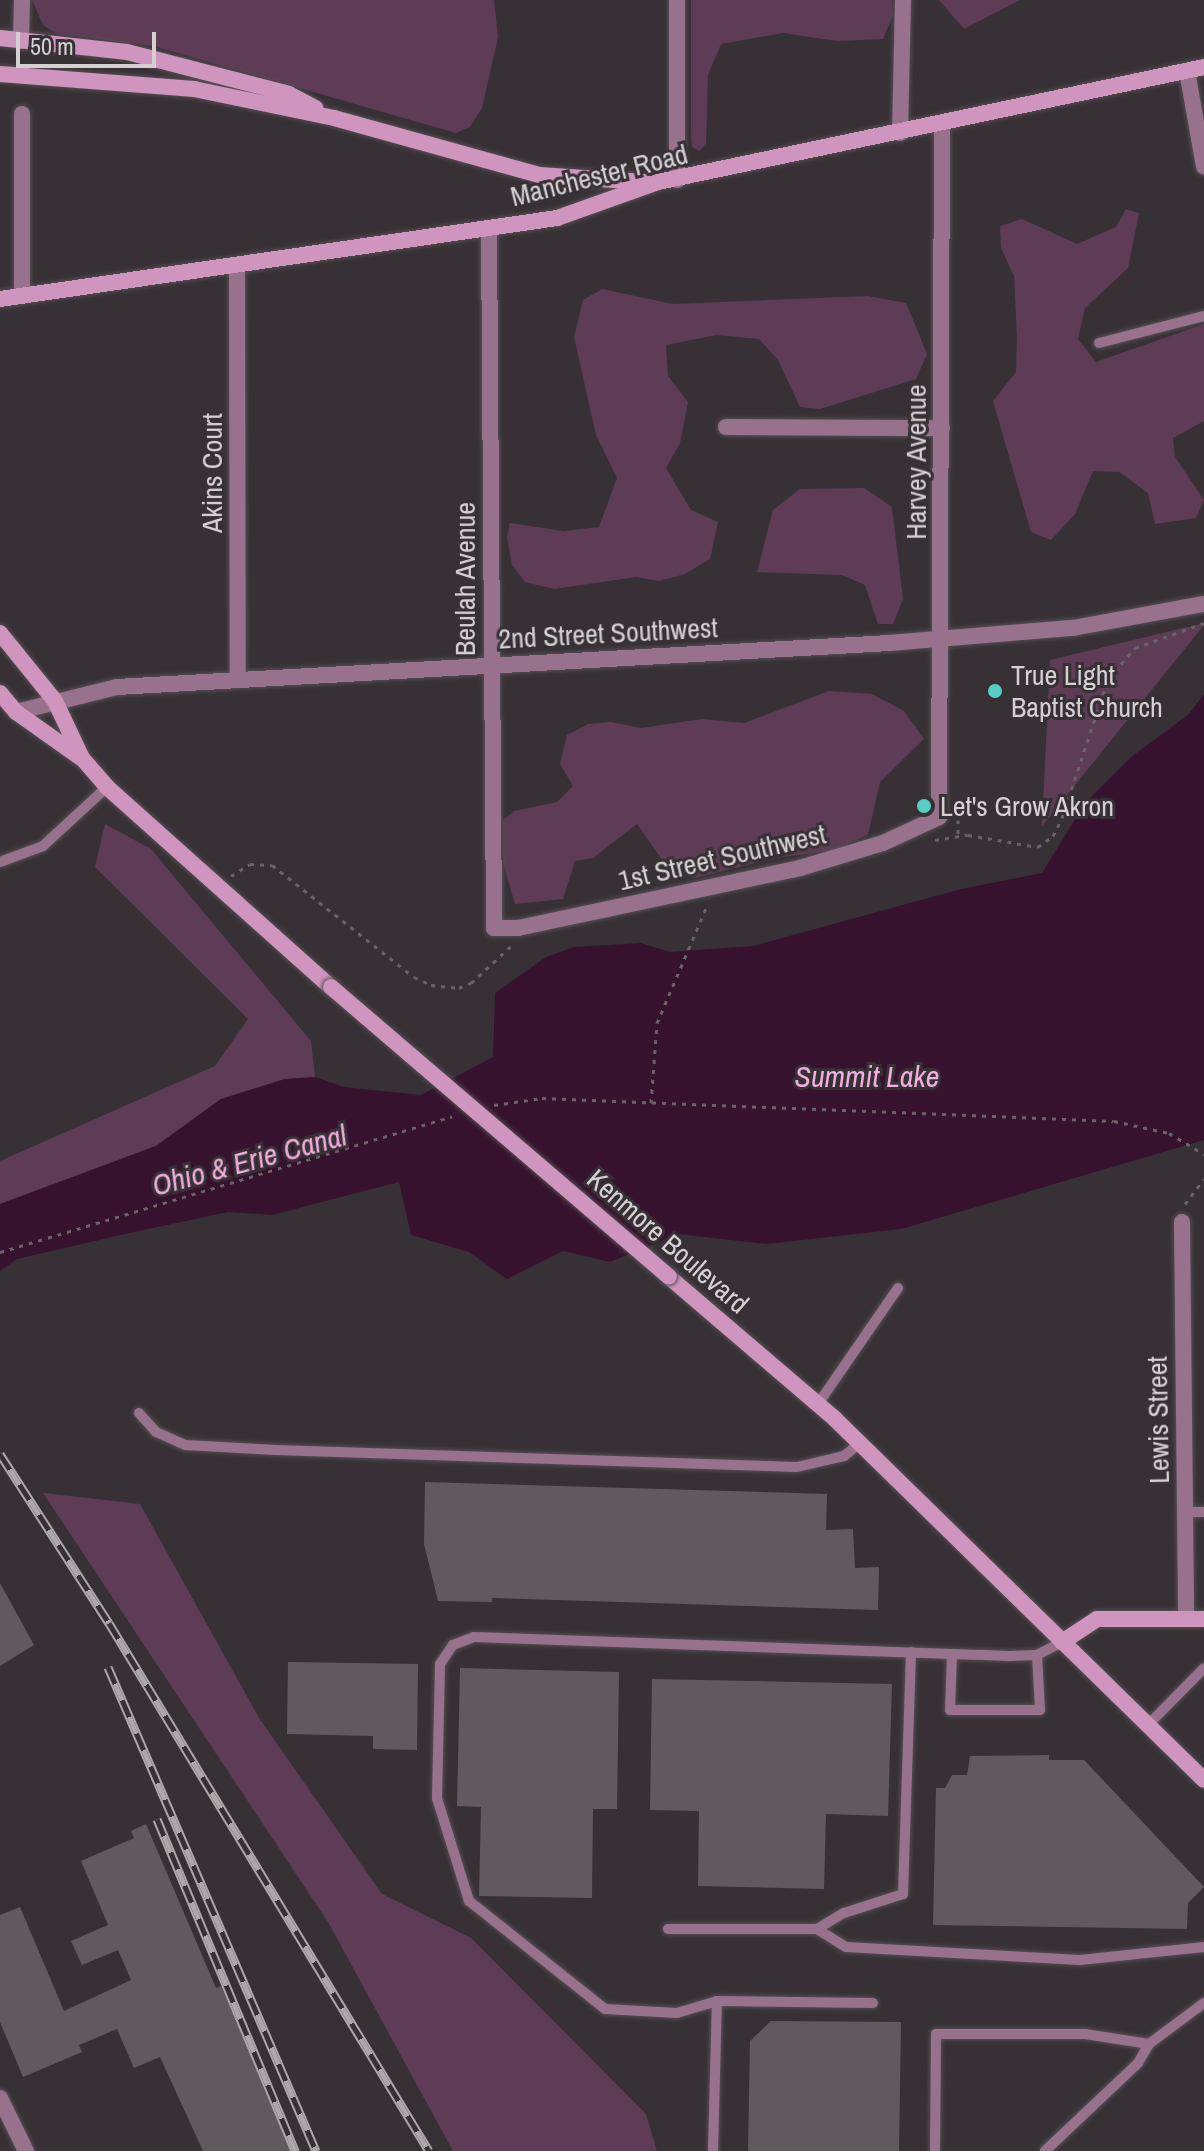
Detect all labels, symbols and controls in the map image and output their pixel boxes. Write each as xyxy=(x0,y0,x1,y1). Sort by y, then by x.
scale bar xyxy=(20,16,160,66)
text: 50 m xyxy=(30,30,74,62)
street label: Manchester Road xyxy=(507,137,691,213)
street label: Harvey Avenue xyxy=(899,384,933,540)
street label: Akins Court xyxy=(195,413,229,533)
street label: Beulah Avenue xyxy=(448,501,482,657)
street label: 2nd Street Southwest xyxy=(497,610,719,656)
place label: True Light Baptist Church xyxy=(1011,658,1163,724)
marker: True Light Baptist Church xyxy=(986,682,1004,700)
place label: Let's Grow Akron xyxy=(940,789,1115,823)
marker: Let's Grow Akron xyxy=(915,797,933,815)
street label: 1st Street Southwest xyxy=(615,817,829,897)
water label: Summit Lake xyxy=(795,1058,939,1094)
water label: Ohio & Erie Canal xyxy=(148,1117,350,1203)
street label: Kenmore Boulevard xyxy=(580,1162,756,1320)
street label: Lewis Street xyxy=(1140,1356,1176,1484)

